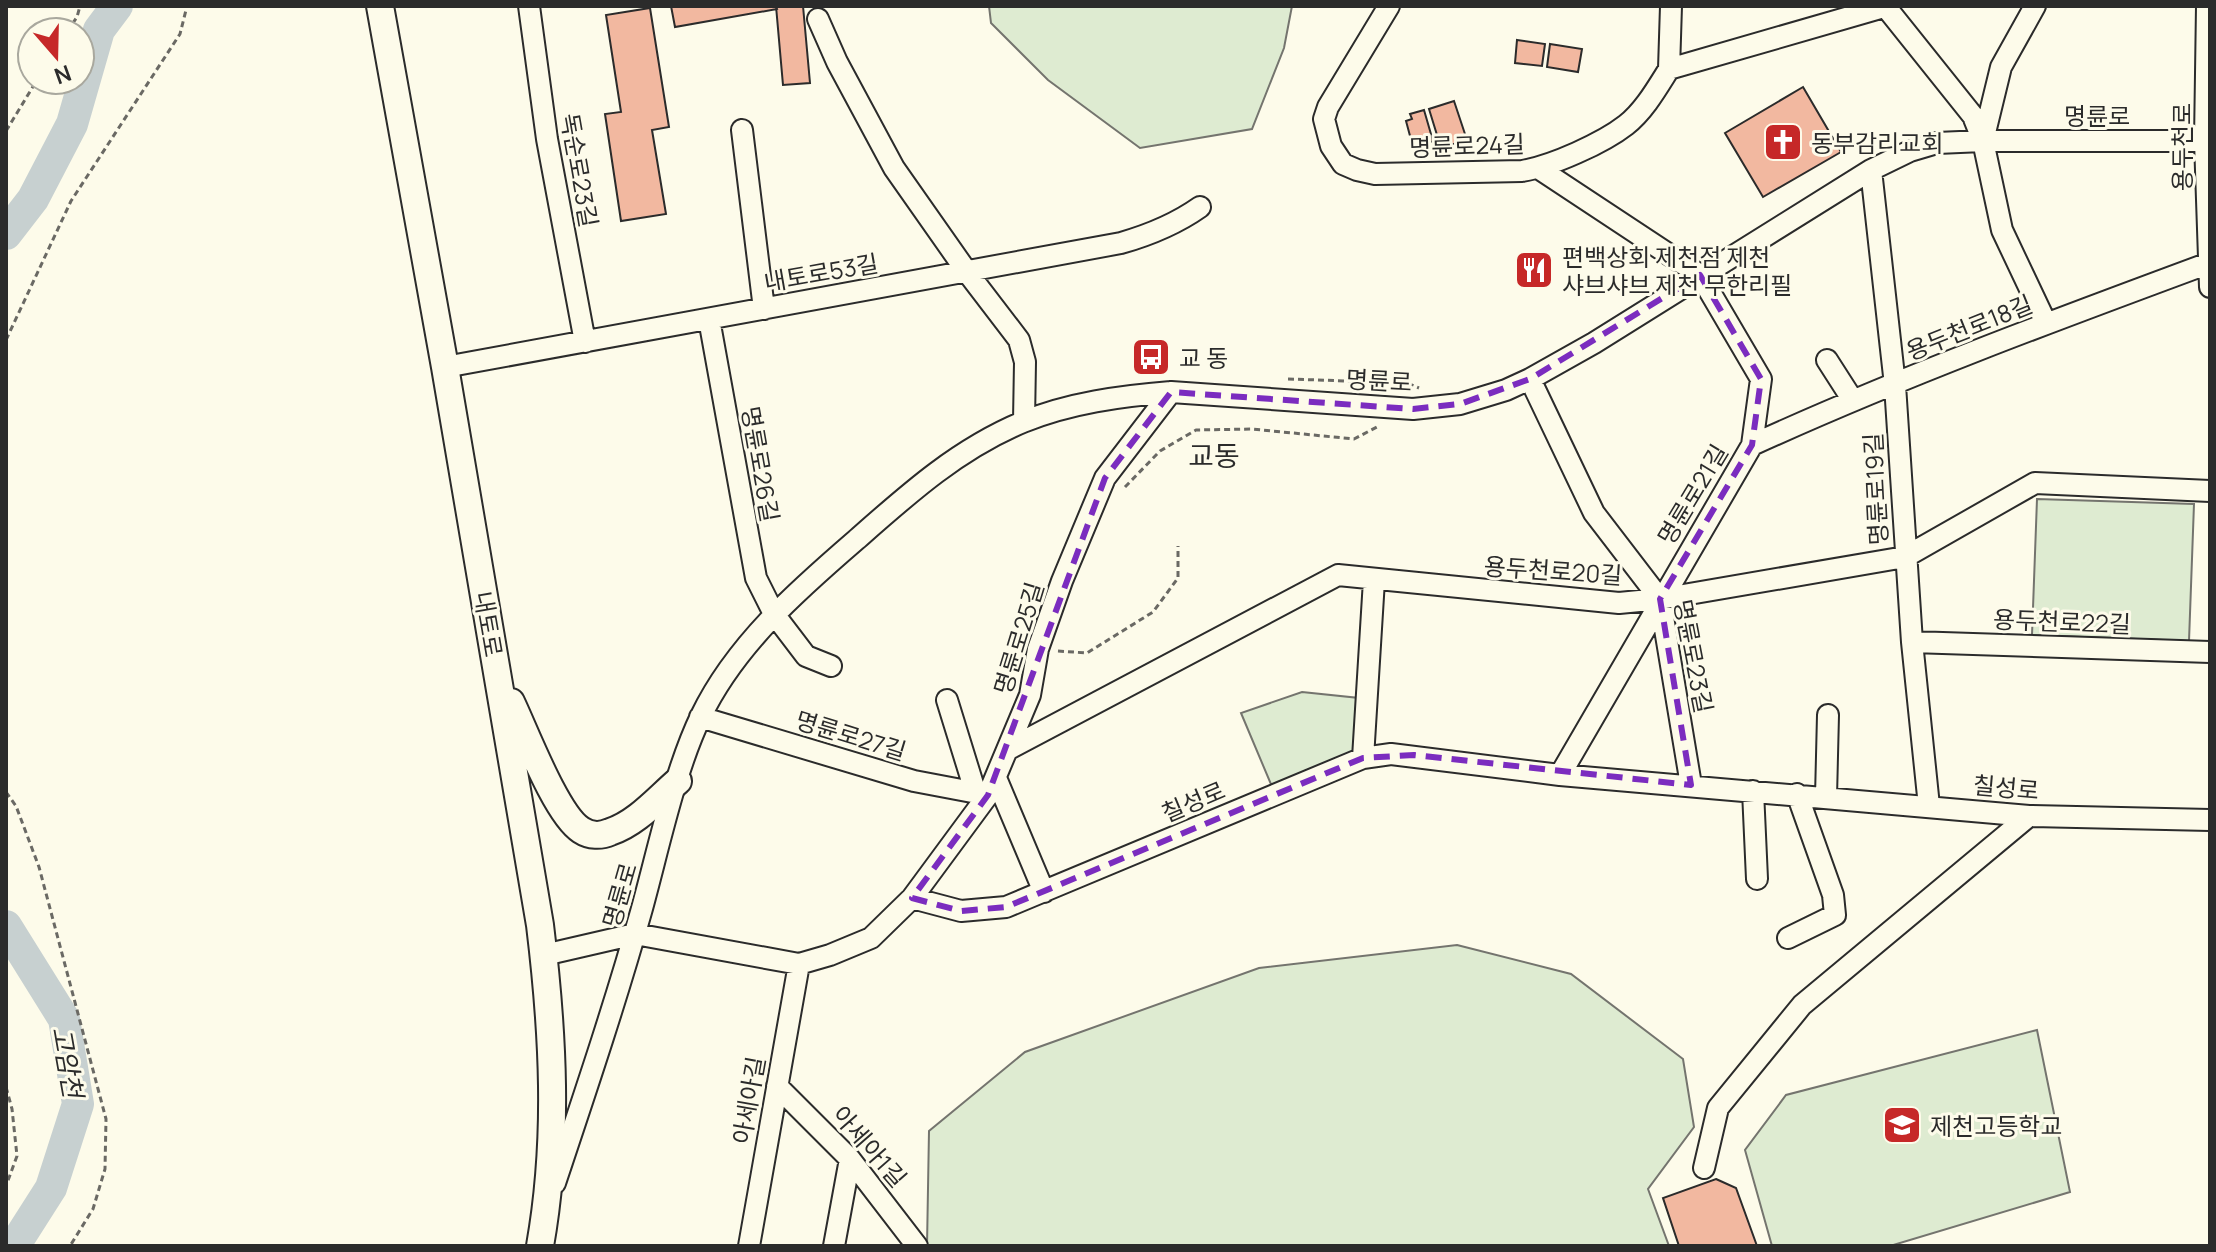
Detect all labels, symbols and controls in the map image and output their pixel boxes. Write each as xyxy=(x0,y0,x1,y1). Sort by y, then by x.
north arrow xyxy=(16,16,96,96)
text: N xyxy=(50,58,75,92)
street label: 명륜로 xyxy=(2064,99,2130,132)
street label: 용두천로 xyxy=(2165,103,2198,191)
street label: 독순로23길 xyxy=(554,110,606,230)
church icon: 동부감리교회 xyxy=(1762,121,1804,163)
street label: 명륜로24길 xyxy=(1409,126,1525,164)
place label: 동부감리교회 xyxy=(1811,126,1943,159)
place label: 편백상회 제천점 제천 샤브샤브 제천 무한리필 xyxy=(1562,240,1792,301)
street label: 내토로53길 xyxy=(761,246,881,298)
restaurant icon: 편백상회 제천점 제천 샤브샤브 제천 무한리필 xyxy=(1513,249,1555,291)
street label: 용두천로18길 xyxy=(1901,287,2037,367)
bus stop icon: 교 동 xyxy=(1130,336,1172,378)
place label: 교 동 xyxy=(1179,341,1228,374)
street label: 명륜로 xyxy=(1345,362,1413,398)
street label: 명륜로26길 xyxy=(735,404,787,524)
street label: 명륜로19길 xyxy=(1856,432,1894,546)
district label: 교동 xyxy=(1188,436,1240,474)
street label: 명륜로21길 xyxy=(1649,438,1735,550)
street label: 용두천로20길 xyxy=(1483,549,1623,591)
street label: 명륜로25길 xyxy=(985,578,1051,698)
street label: 내토로 xyxy=(467,589,511,659)
street label: 명륜로23길 xyxy=(1667,596,1721,716)
street label: 용두천로22길 xyxy=(1993,602,2131,640)
street label: 명륜로27길 xyxy=(792,703,910,767)
street label: 칠성로 xyxy=(1972,768,2040,806)
street label: 칠성로 xyxy=(1156,773,1230,829)
street label: 명륜로 xyxy=(594,859,644,931)
water label: 고암천 xyxy=(44,1024,92,1103)
street label: 아세아길 xyxy=(724,1054,772,1146)
street label: 아세아1길 xyxy=(826,1098,914,1194)
school or university icon: 제천고등학교 xyxy=(1881,1104,1923,1146)
place label: 제천고등학교 xyxy=(1930,1109,2062,1142)

